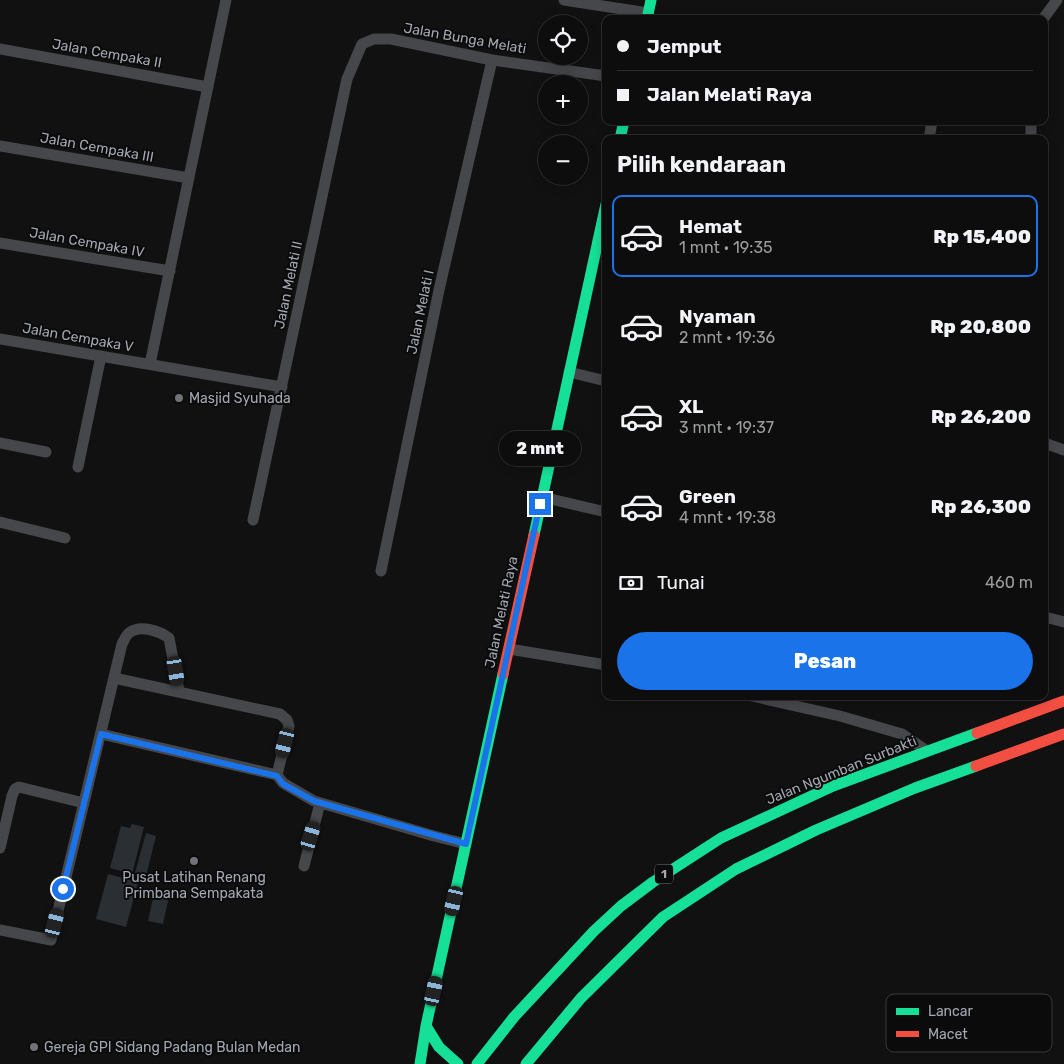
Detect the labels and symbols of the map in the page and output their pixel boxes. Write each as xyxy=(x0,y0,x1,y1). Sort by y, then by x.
street label: Jalan Bunga Melati xyxy=(402,19,528,58)
street label: Jalan Cempaka II xyxy=(51,35,163,72)
street label: Jalan Cempaka III xyxy=(39,129,155,166)
street label: Jalan Cempaka IV xyxy=(28,224,146,261)
street label: Jalan Melati II xyxy=(271,240,306,331)
street label: Jalan Melati I xyxy=(403,268,438,356)
street label: Jalan Cempaka V xyxy=(21,319,135,356)
place label: Masjid Syuhada xyxy=(189,390,291,407)
marker: Masjid Syuhada xyxy=(173,392,185,404)
callout: 2 mnt xyxy=(499,432,581,466)
route end xyxy=(529,493,551,515)
street label: Jalan Melati Raya xyxy=(481,555,522,670)
car xyxy=(166,655,185,687)
car xyxy=(274,727,295,759)
street label: Jalan Ngumban Surbakti xyxy=(763,732,919,809)
car xyxy=(299,819,322,853)
marker: Pusat Latihan Renang Primbana Sempakata xyxy=(188,855,200,867)
road number: 1 xyxy=(655,864,673,884)
place label: Pusat Latihan Renang Primbana Sempakata xyxy=(122,869,266,902)
route start xyxy=(52,878,74,900)
car xyxy=(443,885,464,917)
car xyxy=(44,907,65,939)
car xyxy=(423,975,444,1007)
legend xyxy=(886,994,1052,1052)
text: Lancar xyxy=(928,1003,974,1020)
text: Macet xyxy=(928,1026,968,1043)
place label: Gereja GPI Sidang Padang Bulan Medan xyxy=(44,1039,301,1056)
marker: Gereja GPI Sidang Padang Bulan Medan xyxy=(28,1041,40,1053)

